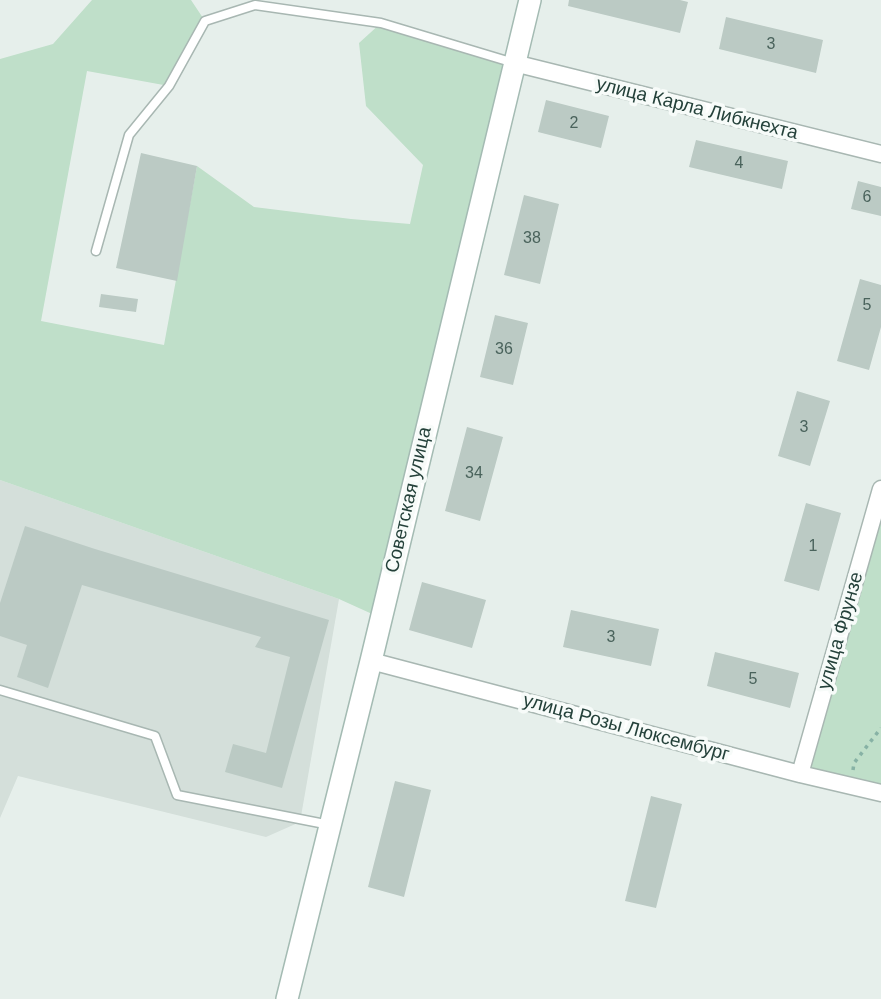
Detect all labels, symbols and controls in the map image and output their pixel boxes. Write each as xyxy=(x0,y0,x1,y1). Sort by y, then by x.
house number: 3 xyxy=(767,35,775,55)
street label: улица Карла Либкнехта xyxy=(594,73,800,145)
house number: 2 xyxy=(570,114,578,134)
house number: 4 xyxy=(735,154,743,174)
house number: 6 xyxy=(863,188,871,208)
house number: 38 xyxy=(523,229,541,249)
house number: 5 xyxy=(863,296,871,316)
house number: 36 xyxy=(495,340,513,360)
house number: 3 xyxy=(800,418,808,438)
street label: Советская улица xyxy=(381,425,437,575)
house number: 34 xyxy=(465,464,483,484)
house number: 1 xyxy=(809,537,817,557)
street label: улица Фрунзе xyxy=(813,570,869,692)
house number: 3 xyxy=(607,628,615,648)
house number: 5 xyxy=(749,670,757,690)
street label: улица Розы Люксембург xyxy=(520,689,732,767)

